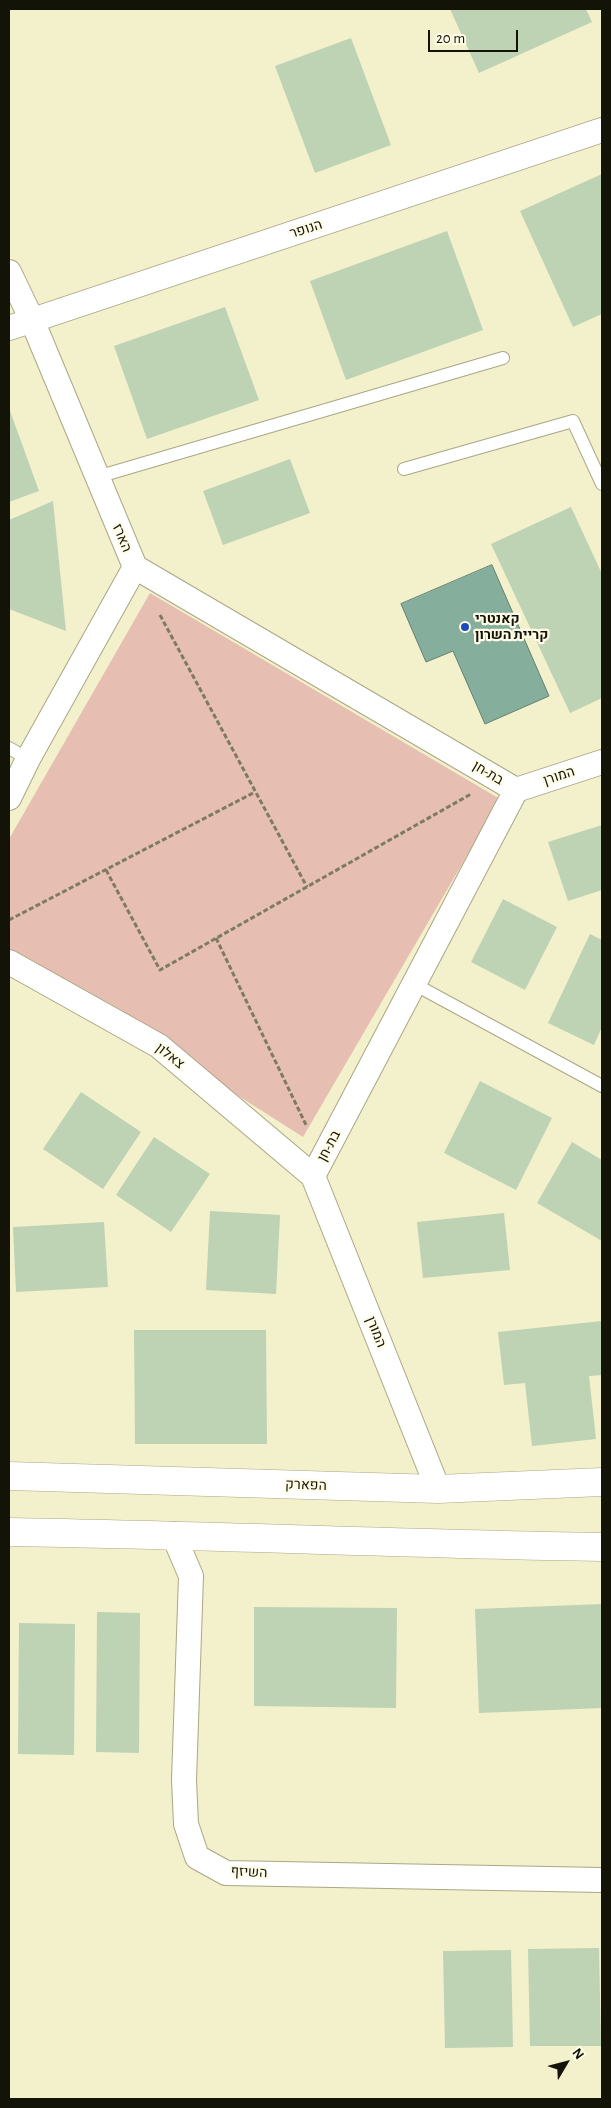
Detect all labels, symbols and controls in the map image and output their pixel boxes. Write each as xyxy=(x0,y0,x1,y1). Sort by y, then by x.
scale bar xyxy=(431,20,521,52)
text: 20 m xyxy=(436,31,465,46)
street label: הנופר xyxy=(288,216,324,242)
street label: הארז xyxy=(109,521,135,555)
place label: קאנטרי קריית השרון xyxy=(475,611,548,644)
marker: קאנטרי קריית השרון xyxy=(459,621,471,633)
street label: בת-חן xyxy=(470,757,506,789)
street label: המורן xyxy=(541,763,577,789)
street label: צאלון xyxy=(152,1040,188,1072)
street label: בת-חן xyxy=(314,1128,344,1164)
street label: המורן xyxy=(362,1314,390,1350)
street label: הפארק xyxy=(285,1476,327,1494)
street label: השיזף xyxy=(230,1863,268,1881)
north arrow xyxy=(541,2038,591,2088)
text: N xyxy=(569,2046,586,2062)

